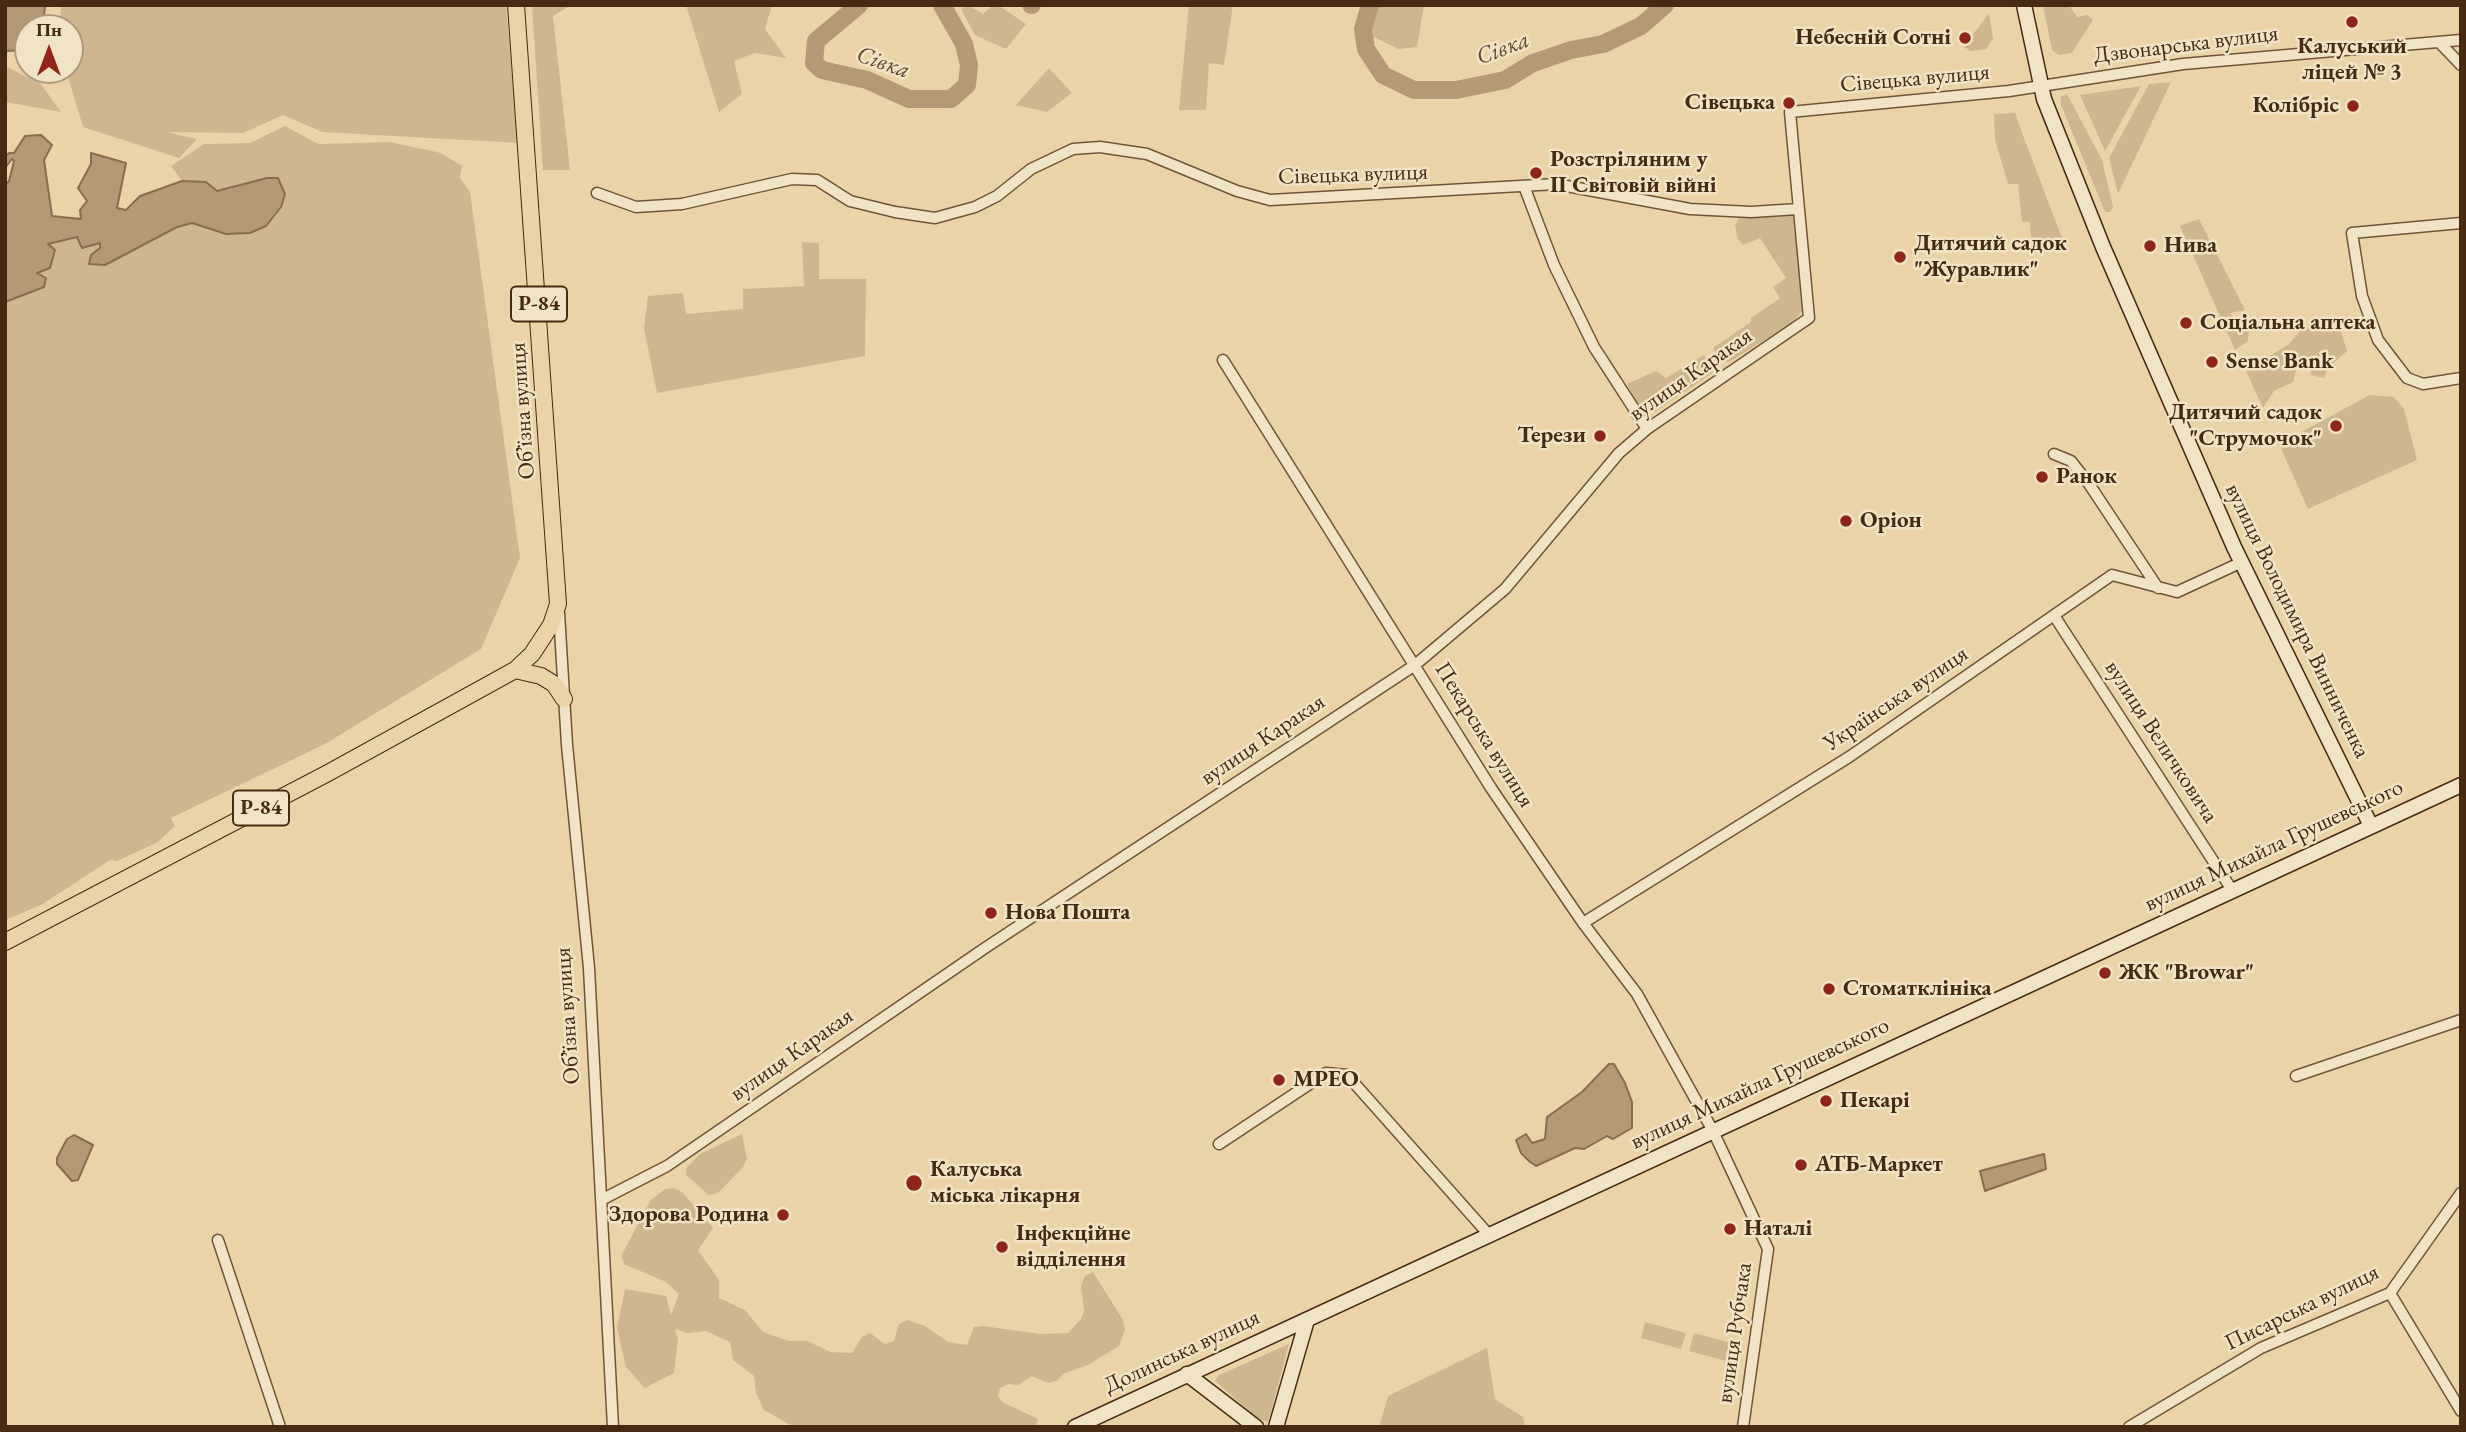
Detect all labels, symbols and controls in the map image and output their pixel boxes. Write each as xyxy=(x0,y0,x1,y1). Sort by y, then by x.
north arrow xyxy=(14,14,84,84)
marker: Калуський ліцей № 3 xyxy=(2344,14,2360,30)
text: Пн xyxy=(36,17,62,42)
street label: Дзвонарська вулиця xyxy=(2092,20,2280,70)
place label: Небесній Сотні xyxy=(1795,24,1951,52)
water label: Сівка xyxy=(1472,26,1534,72)
marker: Небесній Сотні xyxy=(1957,30,1973,46)
place label: Калуський ліцей № 3 xyxy=(2297,33,2407,87)
water label: Сівка xyxy=(852,40,914,86)
street label: Сівецька вулиця xyxy=(1839,59,1991,99)
place label: Сівецька xyxy=(1685,89,1775,117)
place label: Колібріс xyxy=(2252,92,2339,120)
marker: Сівецька xyxy=(1781,95,1797,111)
marker: Колібріс xyxy=(2345,98,2361,114)
place label: Розстріляним у II Світовій війні xyxy=(1550,146,1717,200)
street label: Сівецька вулиця xyxy=(1278,159,1428,191)
marker: Розстріляним у II Світовій війні xyxy=(1528,165,1544,181)
place label: Дитячий садок "Журавлик" xyxy=(1914,230,2067,284)
place label: Нива xyxy=(2164,232,2217,260)
marker: Нива xyxy=(2142,238,2158,254)
marker: Дитячий садок "Журавлик" xyxy=(1892,249,1908,265)
road number: Р-84 xyxy=(511,286,567,322)
place label: Соціальна аптека xyxy=(2200,309,2376,337)
marker: Соціальна аптека xyxy=(2178,315,2194,331)
street label: вулиця Каракая xyxy=(1624,322,1758,428)
street label: Обʼїзна вулиця xyxy=(504,341,542,481)
place label: Sense Bank xyxy=(2226,348,2334,376)
marker: Sense Bank xyxy=(2204,354,2220,370)
place label: Дитячий садок "Струмочок" xyxy=(2169,399,2322,453)
marker: Дитячий садок "Струмочок" xyxy=(2328,418,2344,434)
place label: Терези xyxy=(1517,422,1586,450)
marker: Терези xyxy=(1592,428,1608,444)
place label: Ранок xyxy=(2056,463,2117,491)
marker: Ранок xyxy=(2034,469,2050,485)
street label: вулиця Володимира Винниченка xyxy=(2218,479,2376,763)
place label: Оріон xyxy=(1860,507,1922,535)
marker: Оріон xyxy=(1838,513,1854,529)
street label: Українська вулиця xyxy=(1818,640,1974,758)
street label: вулиця Величковича xyxy=(2098,656,2224,828)
street label: Пекарська вулиця xyxy=(1428,657,1540,813)
street label: вулиця Каракая xyxy=(1196,688,1330,792)
street label: вулиця Михайла Грушевського xyxy=(2140,774,2408,918)
road number: Р-84 xyxy=(233,790,289,826)
place label: Нова Пошта xyxy=(1005,899,1130,927)
marker: Нова Пошта xyxy=(983,905,999,921)
street label: Обʼїзна вулиця xyxy=(549,946,587,1086)
place label: ЖК "Browar" xyxy=(2119,959,2254,987)
marker: ЖК "Browar" xyxy=(2097,965,2113,981)
place label: Стоматклініка xyxy=(1843,975,1992,1003)
marker: Стоматклініка xyxy=(1821,981,1837,997)
street label: вулиця Каракая xyxy=(725,1002,859,1108)
street label: вулиця Михайла Грушевського xyxy=(1626,1012,1894,1156)
place label: МРЕО xyxy=(1293,1066,1359,1094)
marker: МРЕО xyxy=(1271,1072,1287,1088)
place label: Пекарі xyxy=(1840,1087,1910,1115)
marker: Пекарі xyxy=(1818,1093,1834,1109)
place label: АТБ-Маркет xyxy=(1815,1151,1943,1179)
place label: Калуська міська лікарня xyxy=(930,1156,1080,1210)
marker: АТБ-Маркет xyxy=(1793,1157,1809,1173)
marker: Калуська міська лікарня xyxy=(904,1173,924,1193)
place label: Здорова Родина xyxy=(608,1201,769,1229)
marker: Здорова Родина xyxy=(775,1207,791,1223)
place label: Наталі xyxy=(1744,1215,1812,1243)
place label: Інфекційне відділення xyxy=(1016,1220,1131,1274)
marker: Наталі xyxy=(1722,1221,1738,1237)
marker: Інфекційне відділення xyxy=(994,1239,1010,1255)
street label: Писарська вулиця xyxy=(2220,1259,2384,1357)
street label: вулиця Рубчака xyxy=(1711,1261,1759,1405)
street label: Долинська вулиця xyxy=(1100,1304,1264,1400)

